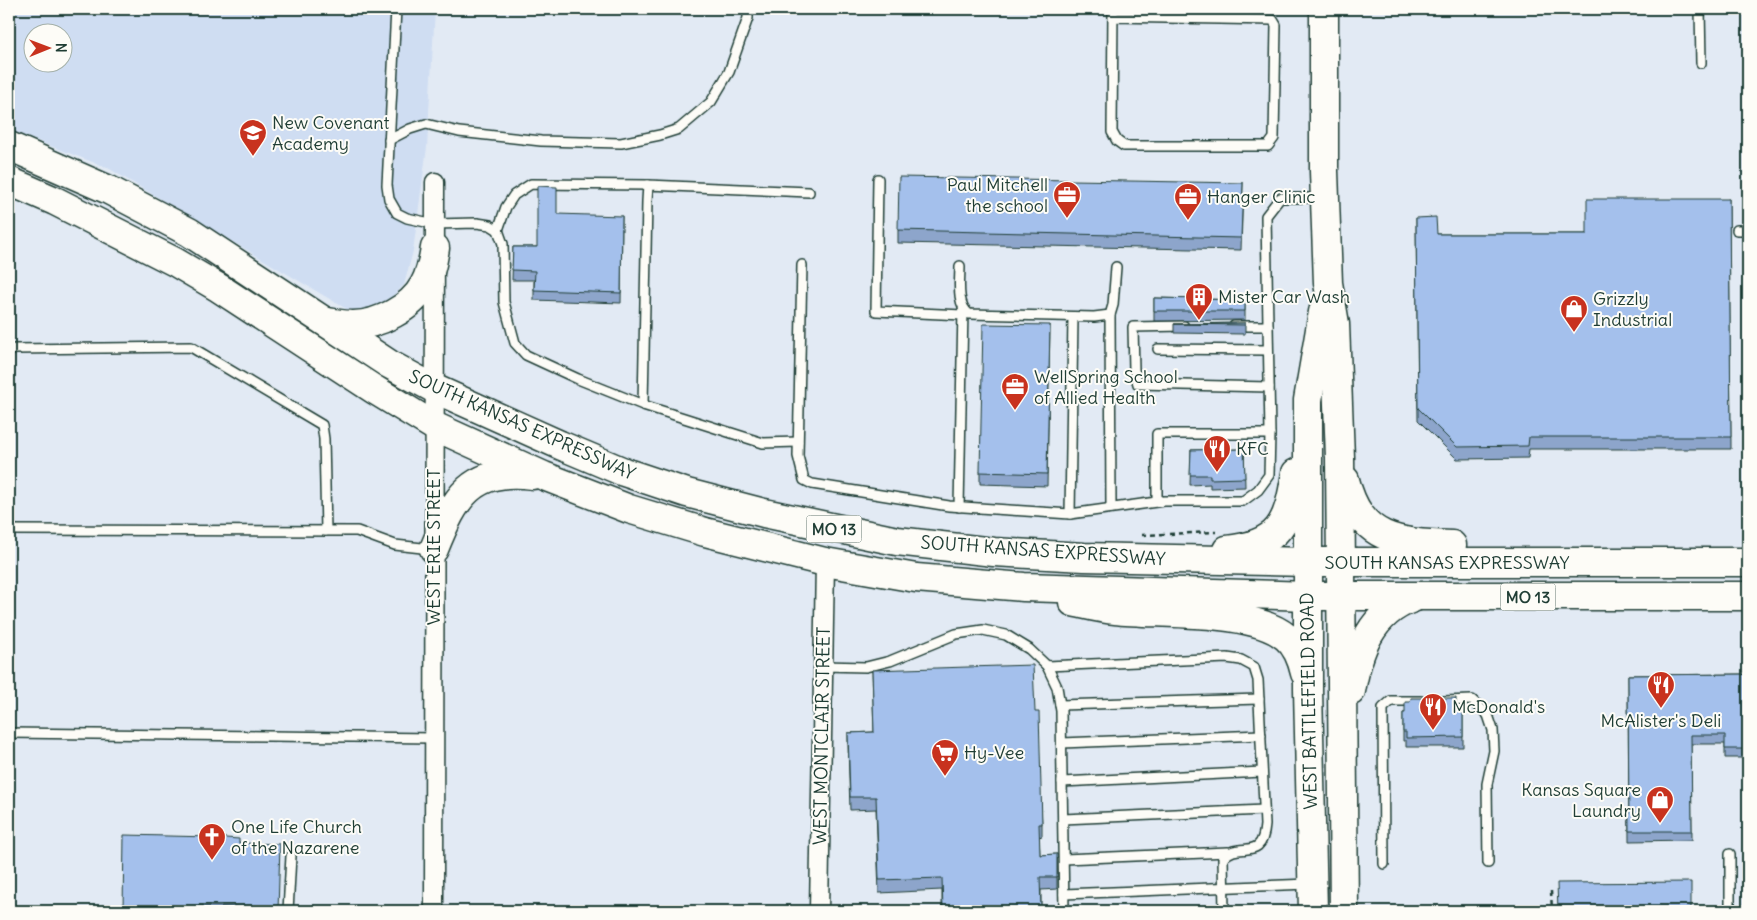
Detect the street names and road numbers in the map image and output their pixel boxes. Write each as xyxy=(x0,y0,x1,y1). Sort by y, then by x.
street label: SOUTH KANSAS EXPRESSWAY xyxy=(406,364,639,485)
street label: WEST ERIE STREET xyxy=(422,469,445,625)
road number: MO 13 xyxy=(806,516,862,542)
street label: SOUTH KANSAS EXPRESSWAY xyxy=(920,530,1166,571)
street label: SOUTH KANSAS EXPRESSWAY xyxy=(1324,551,1570,574)
road number: MO 13 xyxy=(1500,584,1556,610)
street label: WEST BATTLEFIELD ROAD xyxy=(1295,592,1322,810)
street label: WEST MONTCLAIR STREET xyxy=(808,627,835,845)

